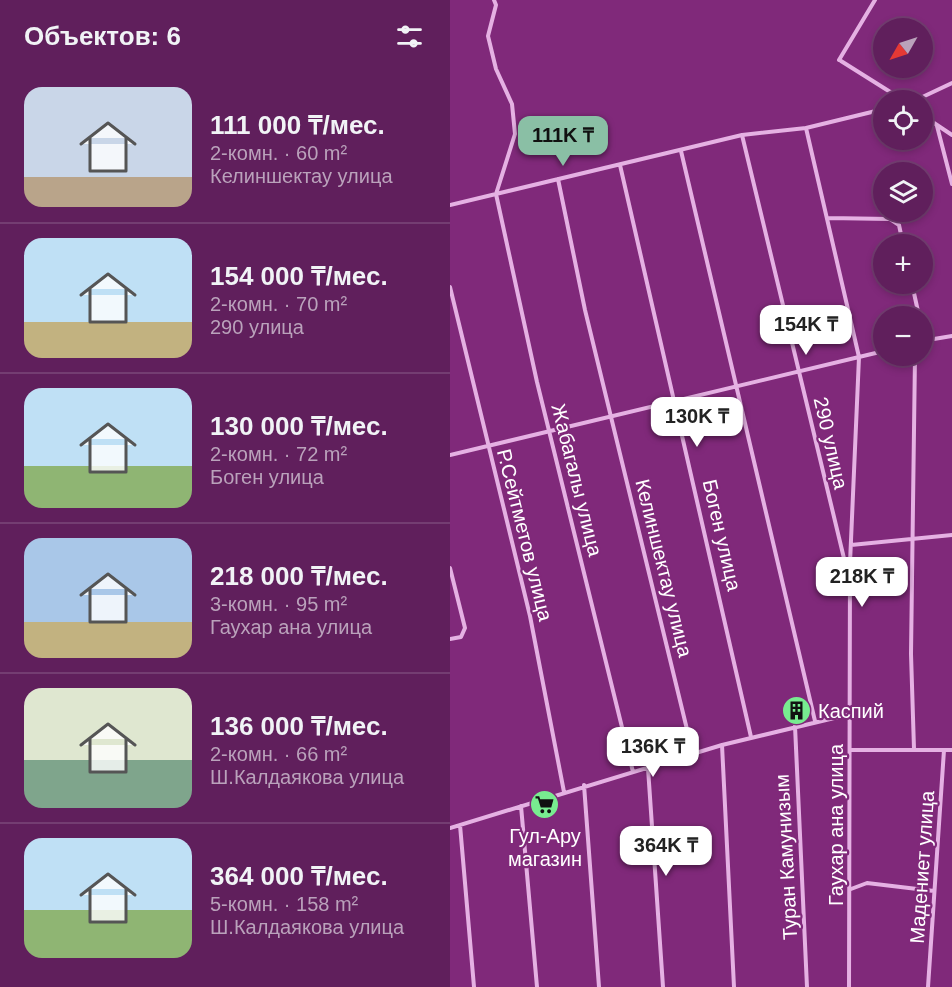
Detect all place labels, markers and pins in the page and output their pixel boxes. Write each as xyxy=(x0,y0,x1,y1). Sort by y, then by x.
pin: 111K ₸ xyxy=(514,116,612,167)
pin: 154K ₸ xyxy=(757,305,855,356)
pin: 130K ₸ xyxy=(648,397,746,448)
pin: 218K ₸ xyxy=(813,557,911,608)
building icon: Каспий xyxy=(781,695,813,727)
place label: Каспий xyxy=(818,700,884,722)
pin: 136K ₸ xyxy=(604,727,702,778)
supermarket icon: Гул-Ару магазин xyxy=(529,789,561,821)
place label: Гул-Ару магазин xyxy=(508,825,582,870)
pin: 364K ₸ xyxy=(617,826,715,877)

